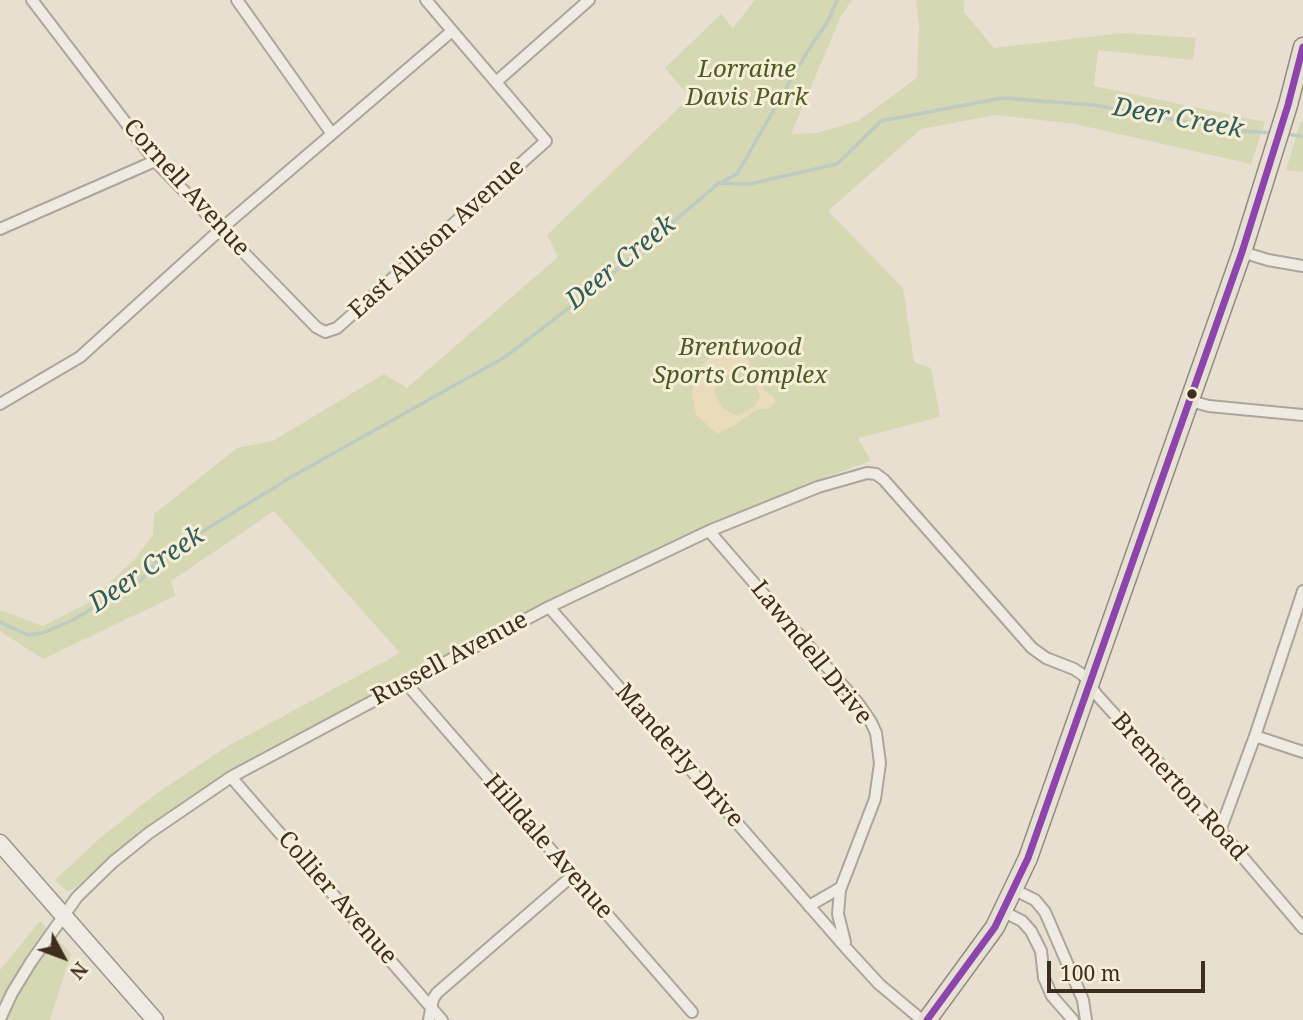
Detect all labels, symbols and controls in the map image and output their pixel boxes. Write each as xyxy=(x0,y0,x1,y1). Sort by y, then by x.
park label: Lorraine Davis Park xyxy=(686,56,808,112)
water label: Deer Creek xyxy=(1110,92,1246,146)
street label: Cornell Avenue xyxy=(117,113,255,263)
street label: East Allison Avenue xyxy=(344,153,530,325)
water label: Deer Creek xyxy=(560,209,682,317)
park label: Brentwood Sports Complex xyxy=(653,334,827,390)
unlabelled marker xyxy=(1185,387,1199,401)
water label: Deer Creek xyxy=(84,520,210,620)
street label: Lawndell Drive xyxy=(744,575,878,731)
street label: Russell Avenue xyxy=(367,606,533,712)
street label: Manderly Drive xyxy=(609,678,749,834)
street label: Bremerton Road xyxy=(1105,707,1253,867)
street label: Hilldale Avenue xyxy=(477,769,619,925)
street label: Collier Avenue xyxy=(271,825,403,971)
north arrow xyxy=(28,922,98,992)
scale bar xyxy=(1051,946,1208,990)
text: N xyxy=(64,957,94,985)
text: 100 m xyxy=(1060,959,1121,987)

